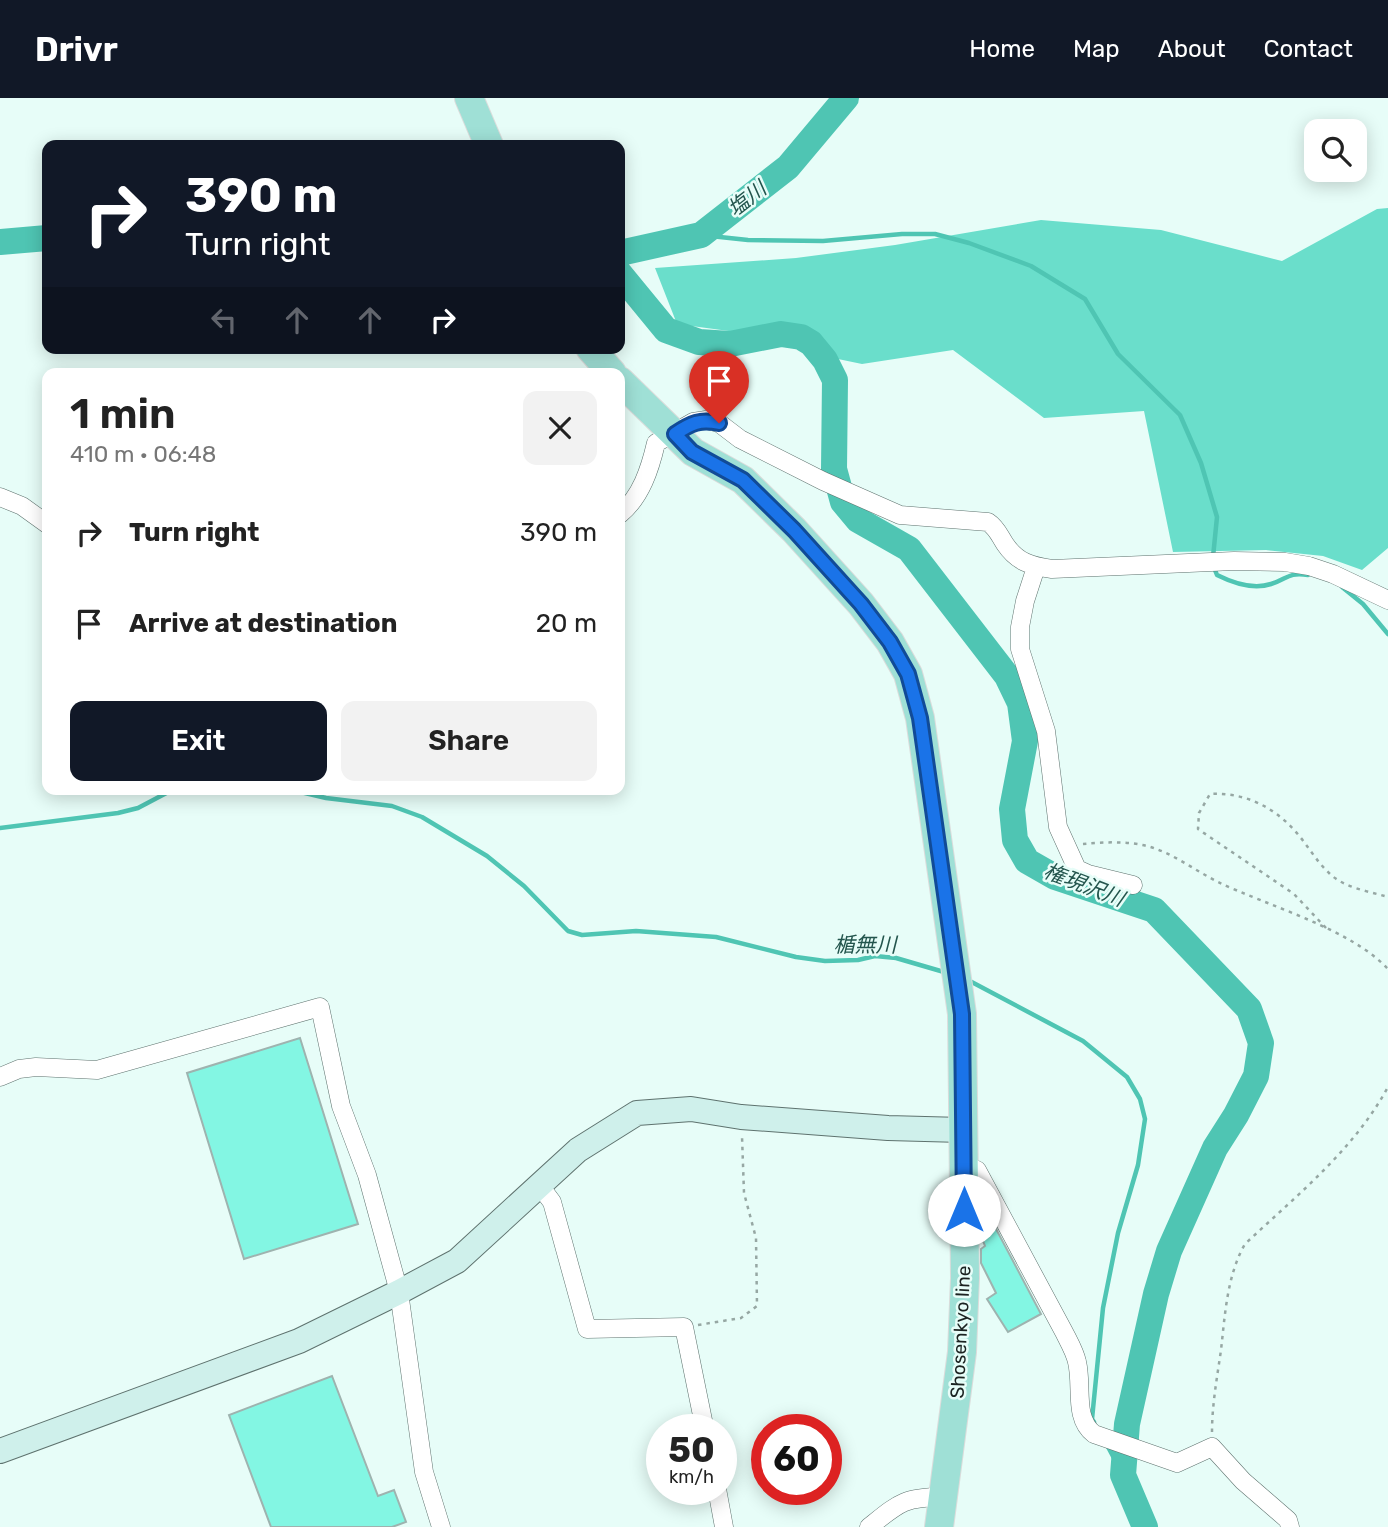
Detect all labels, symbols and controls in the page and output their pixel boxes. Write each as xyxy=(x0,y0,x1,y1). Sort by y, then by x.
text: Drivr xyxy=(35,30,118,69)
text: Home xyxy=(969,35,1035,63)
text: Map xyxy=(1073,35,1120,63)
text: About xyxy=(1158,35,1226,63)
text: Contact xyxy=(1264,35,1353,63)
map controls xyxy=(1304,119,1367,182)
button: search xyxy=(1304,119,1367,182)
text: 390 m xyxy=(185,166,337,224)
icon: right xyxy=(70,168,161,259)
water label: 塩川 xyxy=(722,175,773,221)
text: Turn right xyxy=(185,225,330,263)
icon: left xyxy=(205,301,243,339)
icon: ahead xyxy=(278,301,316,339)
icon: ahead xyxy=(351,301,389,339)
icon: right xyxy=(424,301,462,339)
pin xyxy=(689,351,749,423)
icon: arrive xyxy=(700,362,738,400)
text: 1 min xyxy=(70,389,176,439)
button: close xyxy=(523,391,597,465)
text: 410 m · 06:48 xyxy=(70,440,217,468)
icon: right xyxy=(70,514,108,552)
text: Turn right xyxy=(129,517,259,548)
text: 390 m xyxy=(520,517,597,548)
icon: arrive xyxy=(70,605,108,643)
text: Arrive at destination xyxy=(129,608,397,639)
text: 20 m xyxy=(536,608,597,639)
button: Exit xyxy=(70,701,327,781)
button: Share xyxy=(341,701,597,781)
water label: 権現沢川 xyxy=(1040,858,1130,912)
water label: 楯無川 xyxy=(834,932,898,957)
position arrow xyxy=(927,1173,1001,1247)
street label: Shosenkyo line xyxy=(946,1265,975,1399)
speed limit sign: 60 xyxy=(751,1414,842,1505)
text: 50 xyxy=(668,1429,715,1471)
text: km/h xyxy=(669,1466,714,1488)

